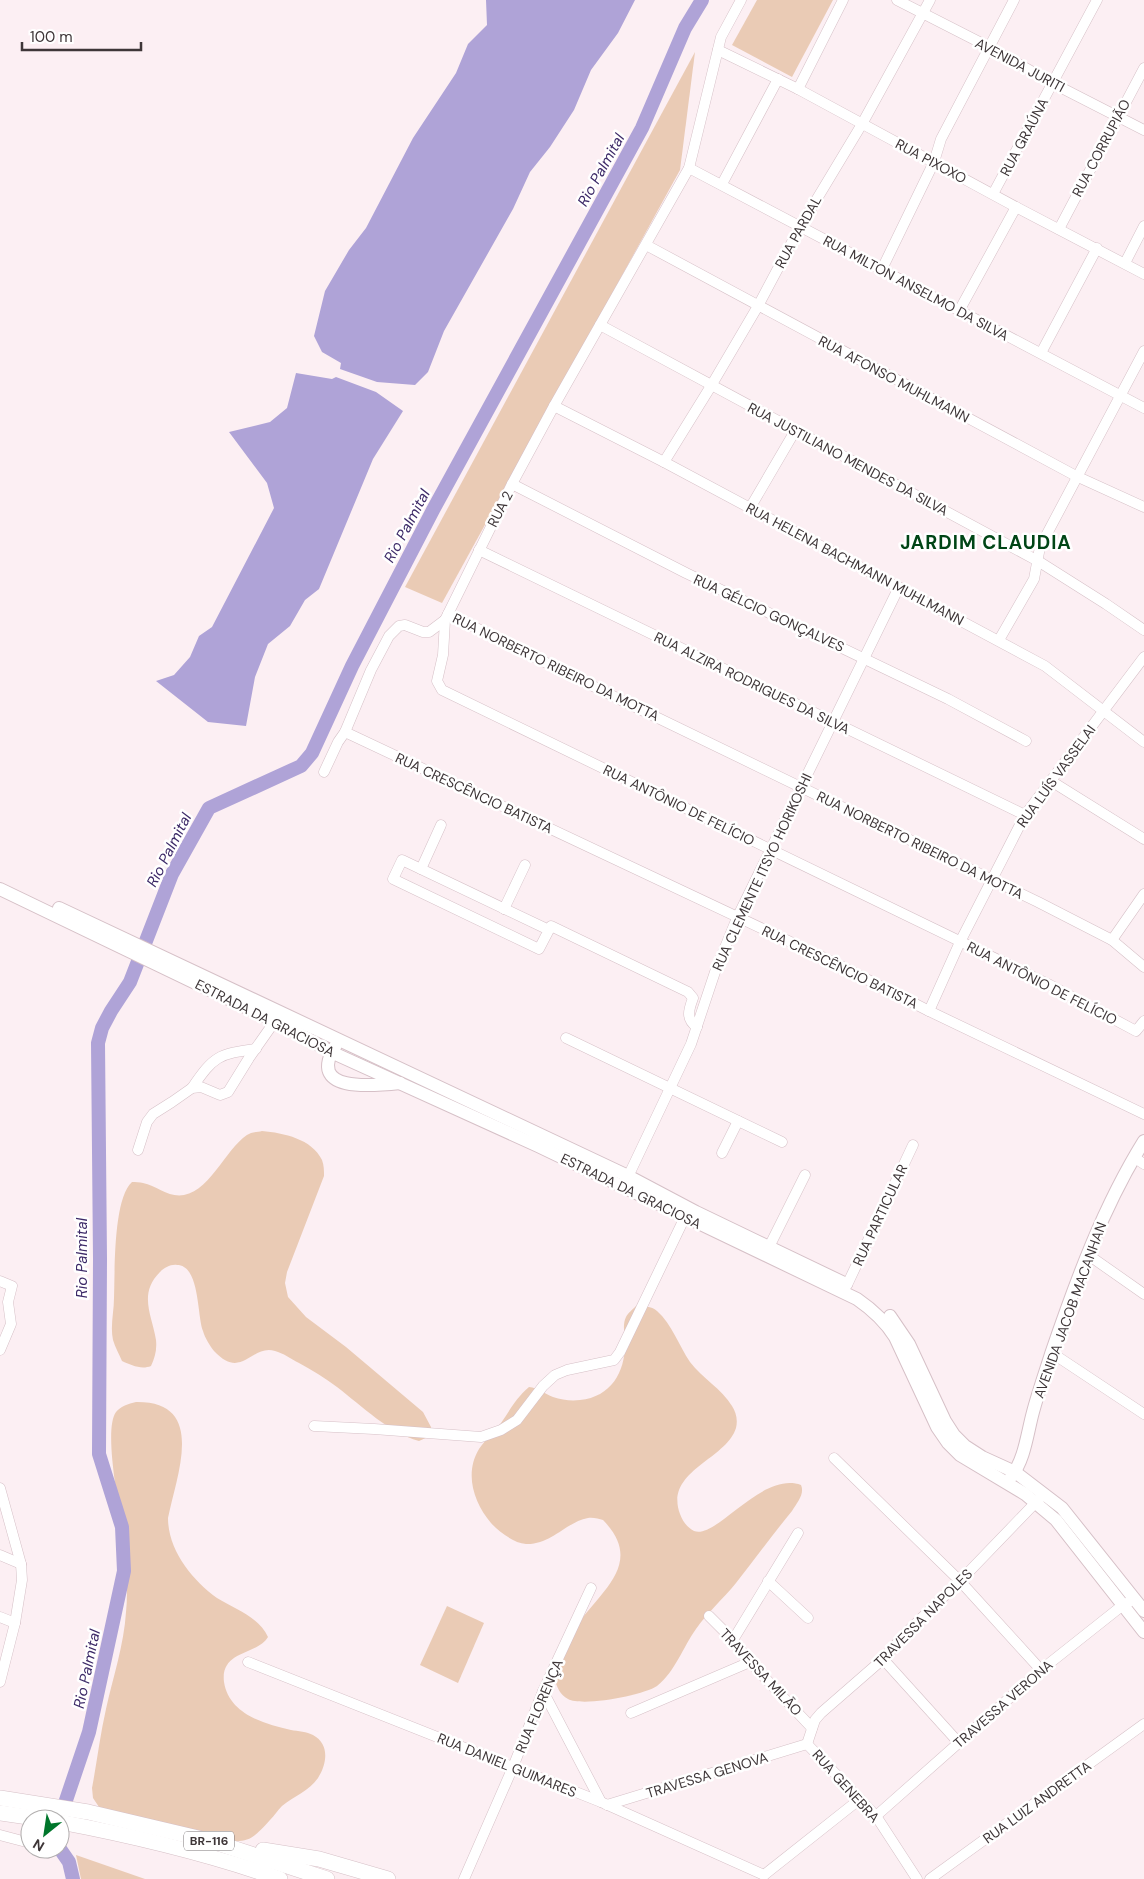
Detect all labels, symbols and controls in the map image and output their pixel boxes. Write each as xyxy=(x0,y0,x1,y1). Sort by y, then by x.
scale bar xyxy=(22,20,141,52)
text: 100 m xyxy=(30,27,73,47)
street label: AVENIDA JURITI xyxy=(972,34,1068,96)
street label: RUA GRAÚNA xyxy=(996,95,1052,179)
street label: RUA CORRUPIÃO xyxy=(1068,96,1134,200)
water label: Rio Palmital xyxy=(573,129,630,210)
street label: RUA PIXOXO xyxy=(892,135,970,187)
street label: RUA PARDAL xyxy=(771,193,825,271)
street label: RUA MILTON ANSELMO DA SILVA xyxy=(820,231,1012,345)
street label: RUA AFONSO MUHLMANN xyxy=(815,332,973,426)
street label: RUA JUSTILIANO MENDES DA SILVA xyxy=(745,398,951,520)
water label: Rio Palmital xyxy=(379,485,435,566)
street label: RUA 2 xyxy=(483,488,517,530)
street label: RUA HELENA BACHMANN MUHLMANN xyxy=(743,499,967,629)
district label: JARDIM CLAUDIA xyxy=(900,530,1072,555)
street label: RUA GÉLCIO GONÇALVES xyxy=(691,570,847,656)
street label: RUA NORBERTO RIBEIRO DA MOTTA xyxy=(450,609,662,725)
street label: RUA ALZIRA RODRIGUES DA SILVA xyxy=(651,628,853,738)
street label: RUA LUÍS VASSELAI xyxy=(1013,721,1099,831)
street label: RUA CRESCÊNCIO BATISTA xyxy=(392,749,556,837)
street label: RUA ANTÔNIO DE FELÍCIO xyxy=(600,760,758,850)
street label: RUA CLEMENTE ITSYO HORIKOSHI xyxy=(708,770,816,974)
street label: RUA NORBERTO RIBEIRO DA MOTTA xyxy=(814,787,1026,903)
water label: Rio Palmital xyxy=(142,809,196,890)
street label: RUA CRESCÊNCIO BATISTA xyxy=(759,921,921,1013)
street label: RUA ANTÔNIO DE FELÍCIO xyxy=(964,937,1120,1029)
street label: ESTRADA DA GRACIOSA xyxy=(192,975,338,1061)
street label: ESTRADA DA GRACIOSA xyxy=(558,1149,704,1233)
street label: RUA PARTICULAR xyxy=(849,1161,911,1269)
water label: Rio Palmital xyxy=(72,1217,92,1298)
street label: AVENIDA JACOB MACANHAN xyxy=(1030,1219,1110,1401)
street label: TRAVESSA NAPOLES xyxy=(870,1565,976,1671)
street label: TRAVESSA MILÃO xyxy=(716,1625,806,1719)
water label: Rio Palmital xyxy=(69,1627,105,1710)
street label: TRAVESSA VERONA xyxy=(950,1656,1056,1752)
street label: RUA FLORENÇA xyxy=(511,1657,567,1755)
street label: RUA DANIEL GUIMARES xyxy=(435,1729,579,1801)
street label: RUA GENEBRA xyxy=(808,1746,884,1826)
street label: TRAVESSA GENOVA xyxy=(644,1748,770,1802)
street label: RUA LUIZ ANDRETTA xyxy=(979,1757,1095,1847)
north arrow xyxy=(20,1809,70,1859)
road number: BR-116 xyxy=(184,1832,234,1850)
text: N xyxy=(30,1835,47,1856)

